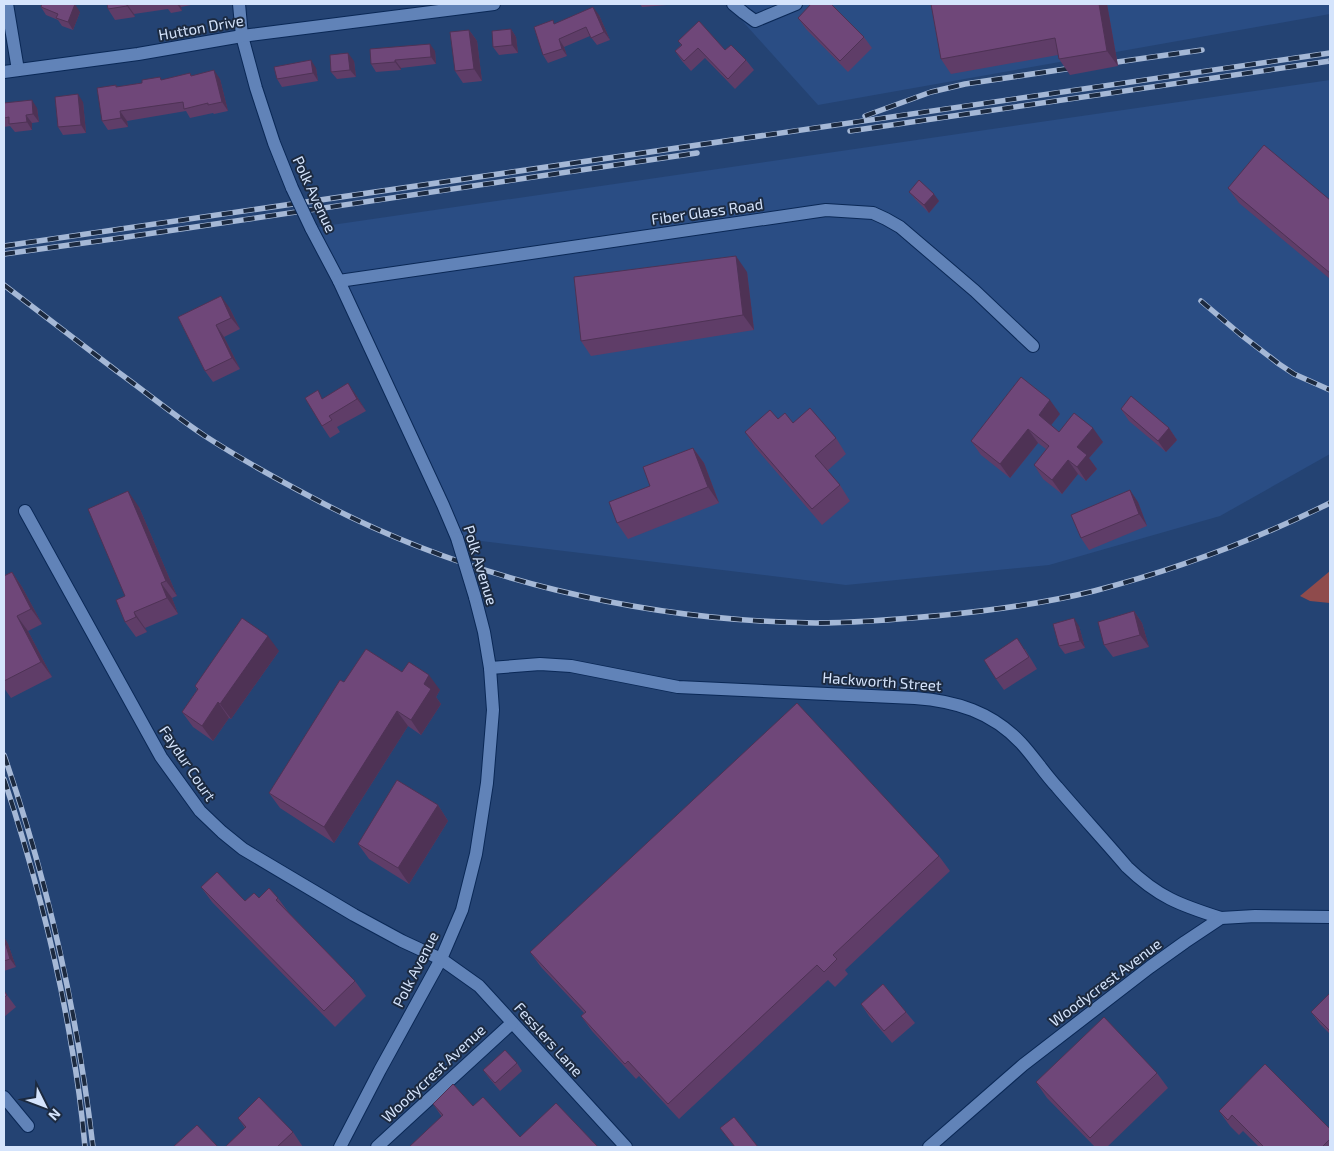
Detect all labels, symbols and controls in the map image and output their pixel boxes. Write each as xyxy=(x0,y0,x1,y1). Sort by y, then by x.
street label: Hutton Drive xyxy=(157,11,245,43)
street label: Polk Avenue xyxy=(289,153,341,235)
street label: Fiber Glass Road xyxy=(650,194,764,228)
street label: Polk Avenue xyxy=(460,523,502,607)
street label: Hackworth Street xyxy=(822,668,943,694)
street label: Faydur Court xyxy=(156,722,220,804)
street label: Polk Avenue xyxy=(388,928,442,1010)
street label: Woodycrest Avenue xyxy=(1046,934,1164,1030)
street label: Fesslers Lane xyxy=(511,998,587,1080)
street label: Woodycrest Avenue xyxy=(377,1020,489,1126)
north arrow xyxy=(20,1081,70,1131)
text: N xyxy=(45,1106,65,1124)

